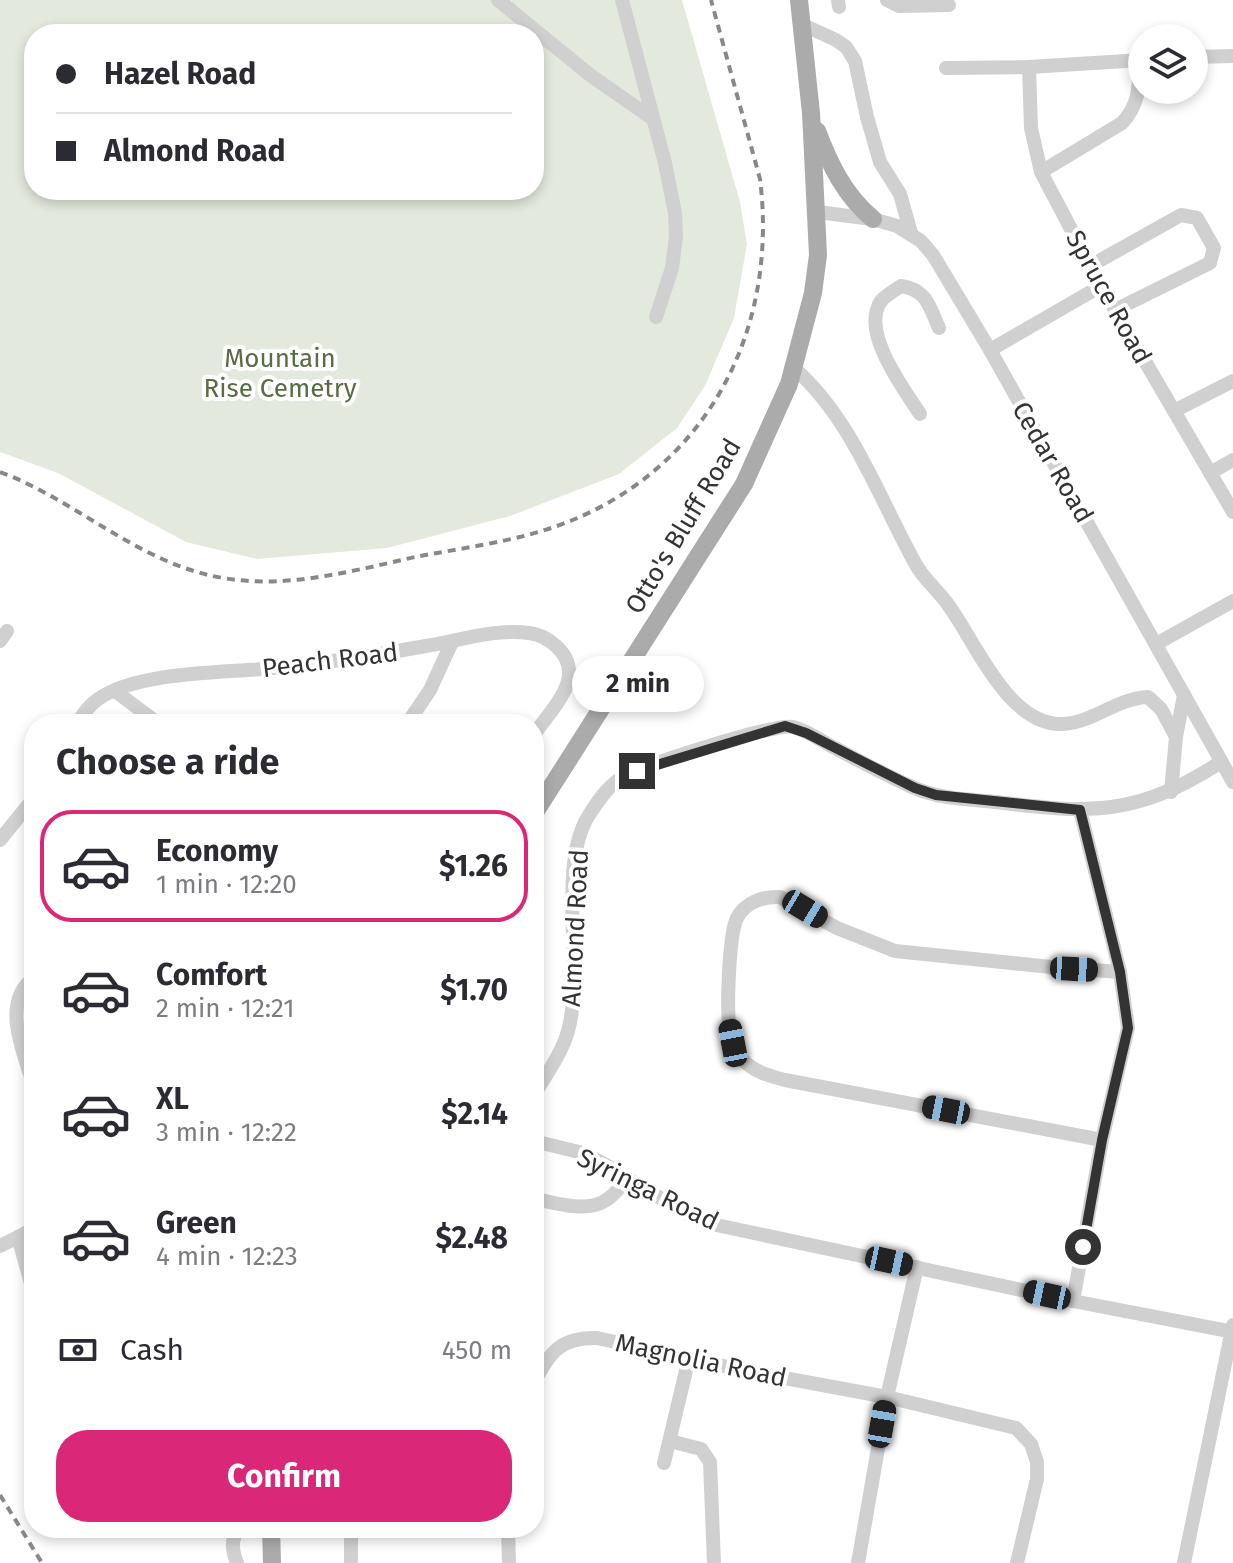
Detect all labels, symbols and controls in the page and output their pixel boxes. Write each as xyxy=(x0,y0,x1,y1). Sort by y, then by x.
map controls xyxy=(1128,24,1208,104)
button: layers xyxy=(1128,24,1208,104)
text: Hazel Road xyxy=(104,56,256,92)
text: Almond Road xyxy=(104,133,286,169)
street label: Spruce Road xyxy=(1059,225,1158,369)
park label: Mountain Rise Cemetry xyxy=(203,343,357,404)
street label: Cedar Road xyxy=(1005,396,1100,528)
street label: Otto's Bluff Road xyxy=(619,433,748,619)
street label: Peach Road xyxy=(260,637,400,684)
callout: 2 min xyxy=(571,655,703,711)
text: 2 min xyxy=(606,668,670,699)
text: Choose a ride xyxy=(56,740,279,784)
route end xyxy=(619,753,655,789)
icon: car xyxy=(60,830,132,902)
text: Economy xyxy=(156,833,278,869)
text: $1.26 xyxy=(439,848,508,884)
street label: Almond Road xyxy=(556,849,595,1008)
text: 1 min · 12:20 xyxy=(156,869,297,900)
car xyxy=(778,886,832,932)
icon: car xyxy=(60,954,132,1026)
car xyxy=(1049,956,1099,982)
text: Comfort xyxy=(156,957,267,993)
text: $1.70 xyxy=(440,972,508,1008)
text: 2 min · 12:21 xyxy=(156,993,294,1024)
car xyxy=(717,1017,749,1069)
icon: car xyxy=(60,1078,132,1150)
text: XL xyxy=(156,1081,189,1117)
car xyxy=(920,1094,972,1126)
text: $2.14 xyxy=(441,1096,508,1132)
text: 3 min · 12:22 xyxy=(156,1117,297,1148)
street label: Syringa Road xyxy=(572,1142,723,1237)
icon: car xyxy=(60,1202,132,1274)
text: Green xyxy=(156,1205,237,1241)
text: $2.48 xyxy=(435,1220,508,1256)
route start xyxy=(1065,1229,1101,1265)
text: 4 min · 12:23 xyxy=(156,1241,298,1272)
car xyxy=(863,1244,915,1278)
car xyxy=(1021,1278,1073,1312)
street label: Magnolia Road xyxy=(613,1327,789,1394)
icon: cash xyxy=(56,1328,100,1372)
text: Cash xyxy=(120,1332,184,1368)
text: 450 m xyxy=(442,1335,512,1366)
car xyxy=(866,1398,898,1450)
button: Confirm xyxy=(56,1430,512,1522)

